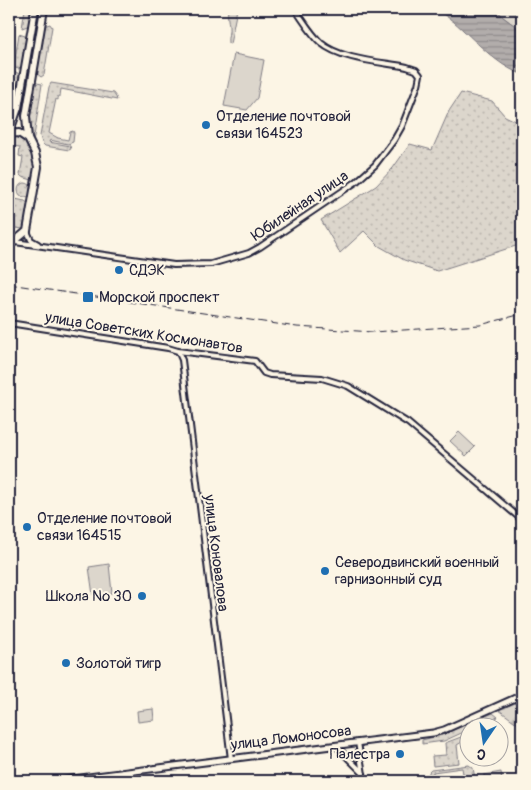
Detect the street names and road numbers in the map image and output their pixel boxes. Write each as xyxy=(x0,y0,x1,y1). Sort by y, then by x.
street label: Юбилейная улица xyxy=(248,167,352,245)
street label: улица Советских Космонавтов xyxy=(43,308,244,358)
street label: улица Коновалова xyxy=(199,493,233,612)
street label: улица Ломоносова xyxy=(229,721,352,755)

